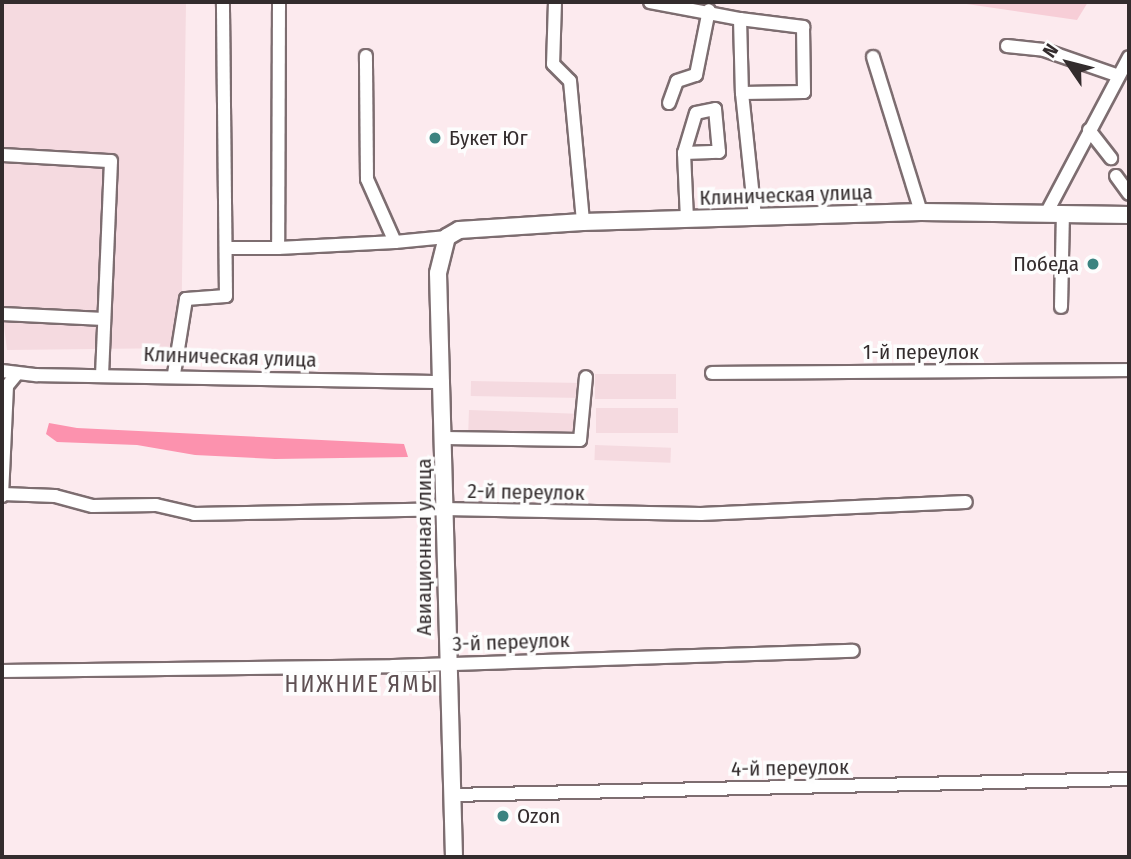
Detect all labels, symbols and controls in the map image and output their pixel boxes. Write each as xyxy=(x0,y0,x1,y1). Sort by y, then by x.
north arrow xyxy=(1033,28,1103,98)
text: N xyxy=(1038,39,1063,62)
place label: Букет Юг xyxy=(449,125,528,151)
marker: Букет Юг xyxy=(427,130,443,146)
street label: Клиническая улица xyxy=(699,179,873,211)
place label: Победа xyxy=(1013,251,1079,277)
marker: Победа xyxy=(1085,256,1101,272)
street label: 1-й переулок xyxy=(863,339,979,365)
street label: Клиническая улица xyxy=(143,341,317,373)
street label: Авиационная улица xyxy=(411,458,437,636)
street label: 2-й переулок xyxy=(467,478,585,506)
street label: 3-й переулок xyxy=(452,627,570,657)
district label: НИЖНИЕ ЯМЫ xyxy=(286,670,438,698)
street label: 4-й переулок xyxy=(731,754,849,782)
place label: Ozon xyxy=(517,803,560,829)
marker: Ozon xyxy=(495,808,511,824)

